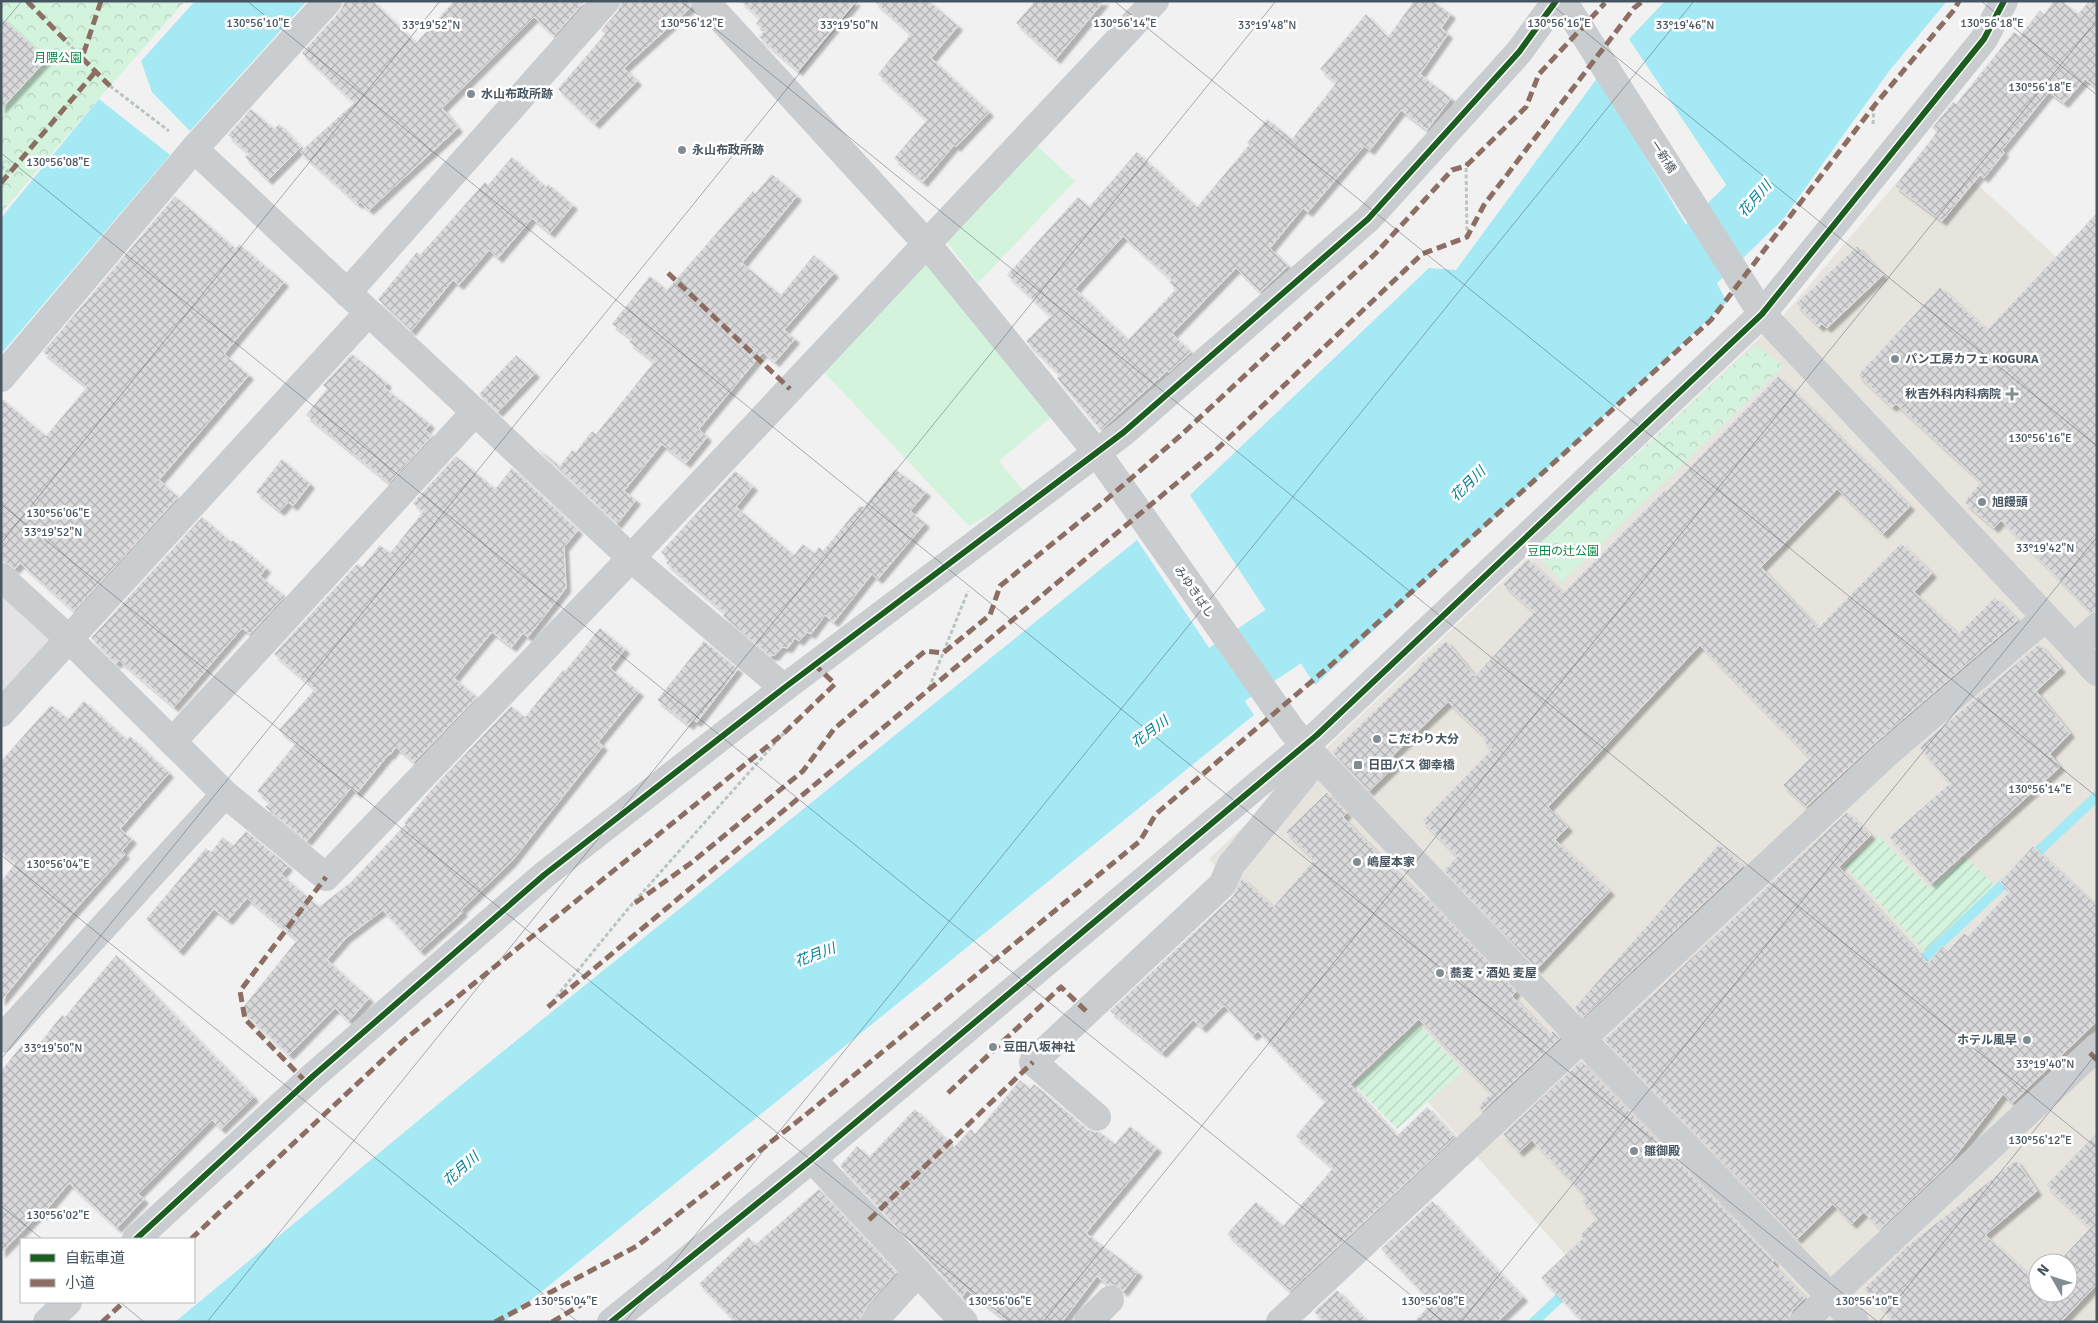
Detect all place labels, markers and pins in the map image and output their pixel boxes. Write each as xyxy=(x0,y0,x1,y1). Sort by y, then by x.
place label: 水山布政所跡 xyxy=(481,87,553,102)
marker: 水山布政所跡 xyxy=(465,88,477,100)
place label: 永山布政所跡 xyxy=(692,143,764,158)
marker: 永山布政所跡 xyxy=(676,144,688,156)
place label: パン工房カフェ KOGURA xyxy=(1905,352,2039,367)
marker: パン工房カフェ KOGURA xyxy=(1889,353,1901,365)
place label: 秋吉外科内科病院 xyxy=(1905,387,2001,402)
marker: 秋吉外科内科病院 xyxy=(2005,387,2019,401)
place label: 旭饅頭 xyxy=(1992,495,2028,510)
marker: 旭饅頭 xyxy=(1976,496,1988,508)
place label: こだわり大分 xyxy=(1387,732,1459,747)
marker: こだわり大分 xyxy=(1371,733,1383,745)
place label: 日田バス 御幸橋 xyxy=(1368,758,1456,773)
marker: 日田バス 御幸橋 xyxy=(1352,759,1364,771)
place label: 嶋屋本家 xyxy=(1367,855,1415,870)
marker: 嶋屋本家 xyxy=(1351,856,1363,868)
place label: 蕎麦・酒処 麦屋 xyxy=(1450,966,1537,981)
marker: 蕎麦・酒処 麦屋 xyxy=(1434,967,1446,979)
place label: ホテル風早 xyxy=(1957,1033,2017,1048)
marker: ホテル風早 xyxy=(2021,1034,2033,1046)
place label: 豆田八坂神社 xyxy=(1003,1040,1075,1055)
marker: 豆田八坂神社 xyxy=(987,1041,999,1053)
place label: 雛御殿 xyxy=(1644,1144,1680,1159)
marker: 雛御殿 xyxy=(1628,1145,1640,1157)

